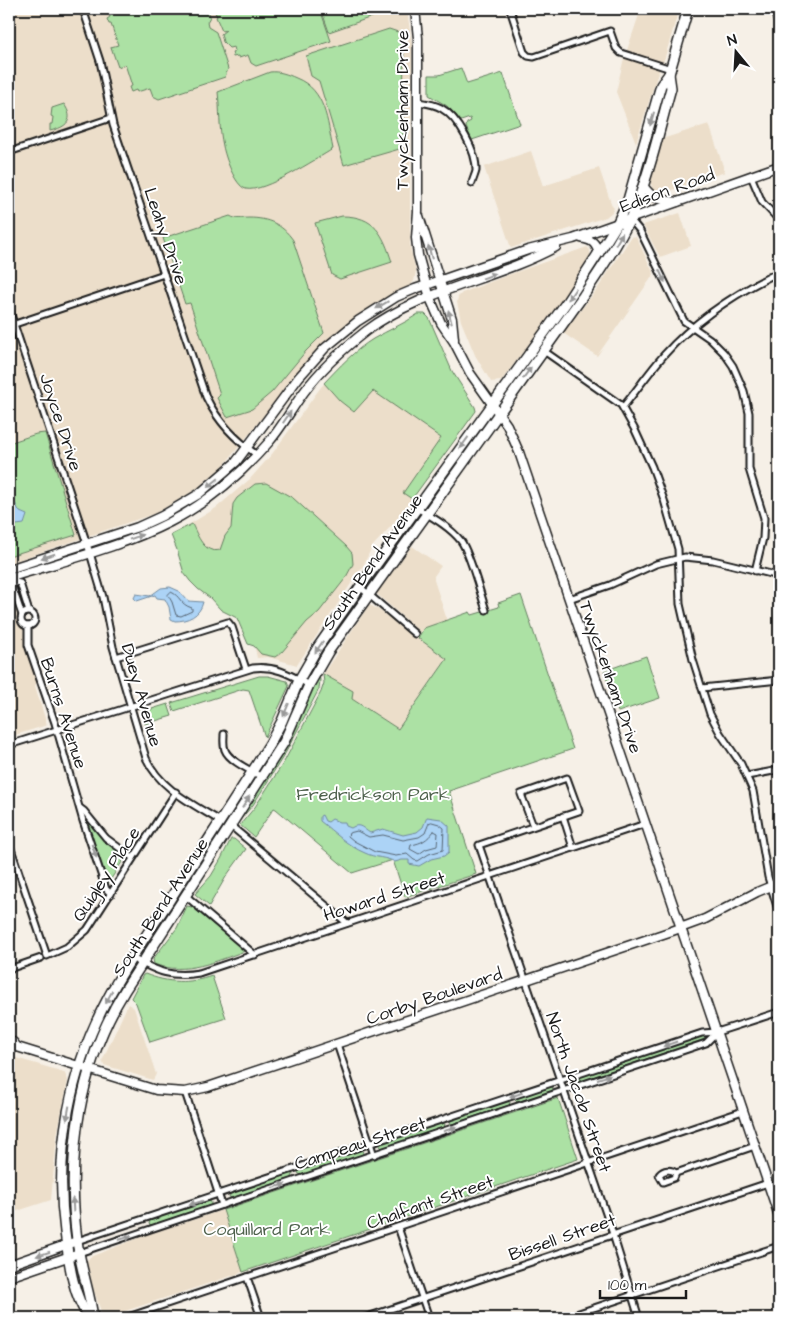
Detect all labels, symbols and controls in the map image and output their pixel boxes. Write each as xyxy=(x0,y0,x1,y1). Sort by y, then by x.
north arrow xyxy=(710,28,760,78)
street label: Twyckenham Drive xyxy=(390,30,416,190)
text: N xyxy=(725,30,740,51)
one-way arrow xyxy=(647,111,655,126)
street label: Edison Road xyxy=(616,162,718,219)
street label: Leahy Drive xyxy=(136,184,194,288)
one-way arrow xyxy=(615,232,623,247)
one-way arrow xyxy=(426,244,434,259)
one-way arrow xyxy=(658,269,666,283)
one-way arrow xyxy=(481,272,496,279)
one-way arrow xyxy=(567,288,577,301)
one-way arrow xyxy=(376,301,389,310)
one-way arrow xyxy=(446,309,454,324)
one-way arrow xyxy=(522,367,532,380)
street label: Joyce Drive xyxy=(32,370,88,475)
one-way arrow xyxy=(282,410,292,424)
one-way arrow xyxy=(459,436,469,450)
one-way arrow xyxy=(207,477,220,488)
street label: South Bend Avenue xyxy=(316,489,429,635)
one-way arrow xyxy=(129,533,144,541)
one-way arrow xyxy=(40,552,55,560)
street label: Twyckenham Drive xyxy=(572,598,648,757)
one-way arrow xyxy=(314,640,324,654)
street label: Duey Avenue xyxy=(114,641,168,750)
street label: Burns Avenue xyxy=(34,654,93,772)
one-way arrow xyxy=(282,703,290,717)
park label: Fredrickson Park xyxy=(296,782,450,807)
one-way arrow xyxy=(242,795,251,808)
street label: Quigley Place xyxy=(66,822,147,927)
street label: South Bend Avenue xyxy=(106,833,215,981)
one-way arrow xyxy=(90,844,98,859)
street label: Howard Street xyxy=(320,865,449,928)
street label: Corby Boulevard xyxy=(363,961,506,1032)
one-way arrow xyxy=(105,989,113,1004)
street label: North Jacob Street xyxy=(539,1009,618,1176)
one-way arrow xyxy=(662,1040,677,1048)
one-way arrow xyxy=(596,1072,611,1080)
one-way arrow xyxy=(508,1092,523,1100)
one-way arrow xyxy=(63,1106,71,1122)
street label: Campeau Street xyxy=(291,1110,430,1176)
one-way arrow xyxy=(443,1125,458,1133)
street label: Chalfant Street xyxy=(363,1169,498,1236)
one-way arrow xyxy=(272,1182,287,1190)
one-way arrow xyxy=(69,1196,77,1212)
one-way arrow xyxy=(188,1199,203,1207)
street label: Bissell Street xyxy=(505,1207,620,1267)
park label: Coquillard Park xyxy=(204,1217,330,1242)
one-way arrow xyxy=(118,1233,133,1241)
one-way arrow xyxy=(35,1250,50,1258)
scale bar xyxy=(600,1267,687,1299)
text: 100 m xyxy=(608,1275,647,1296)

